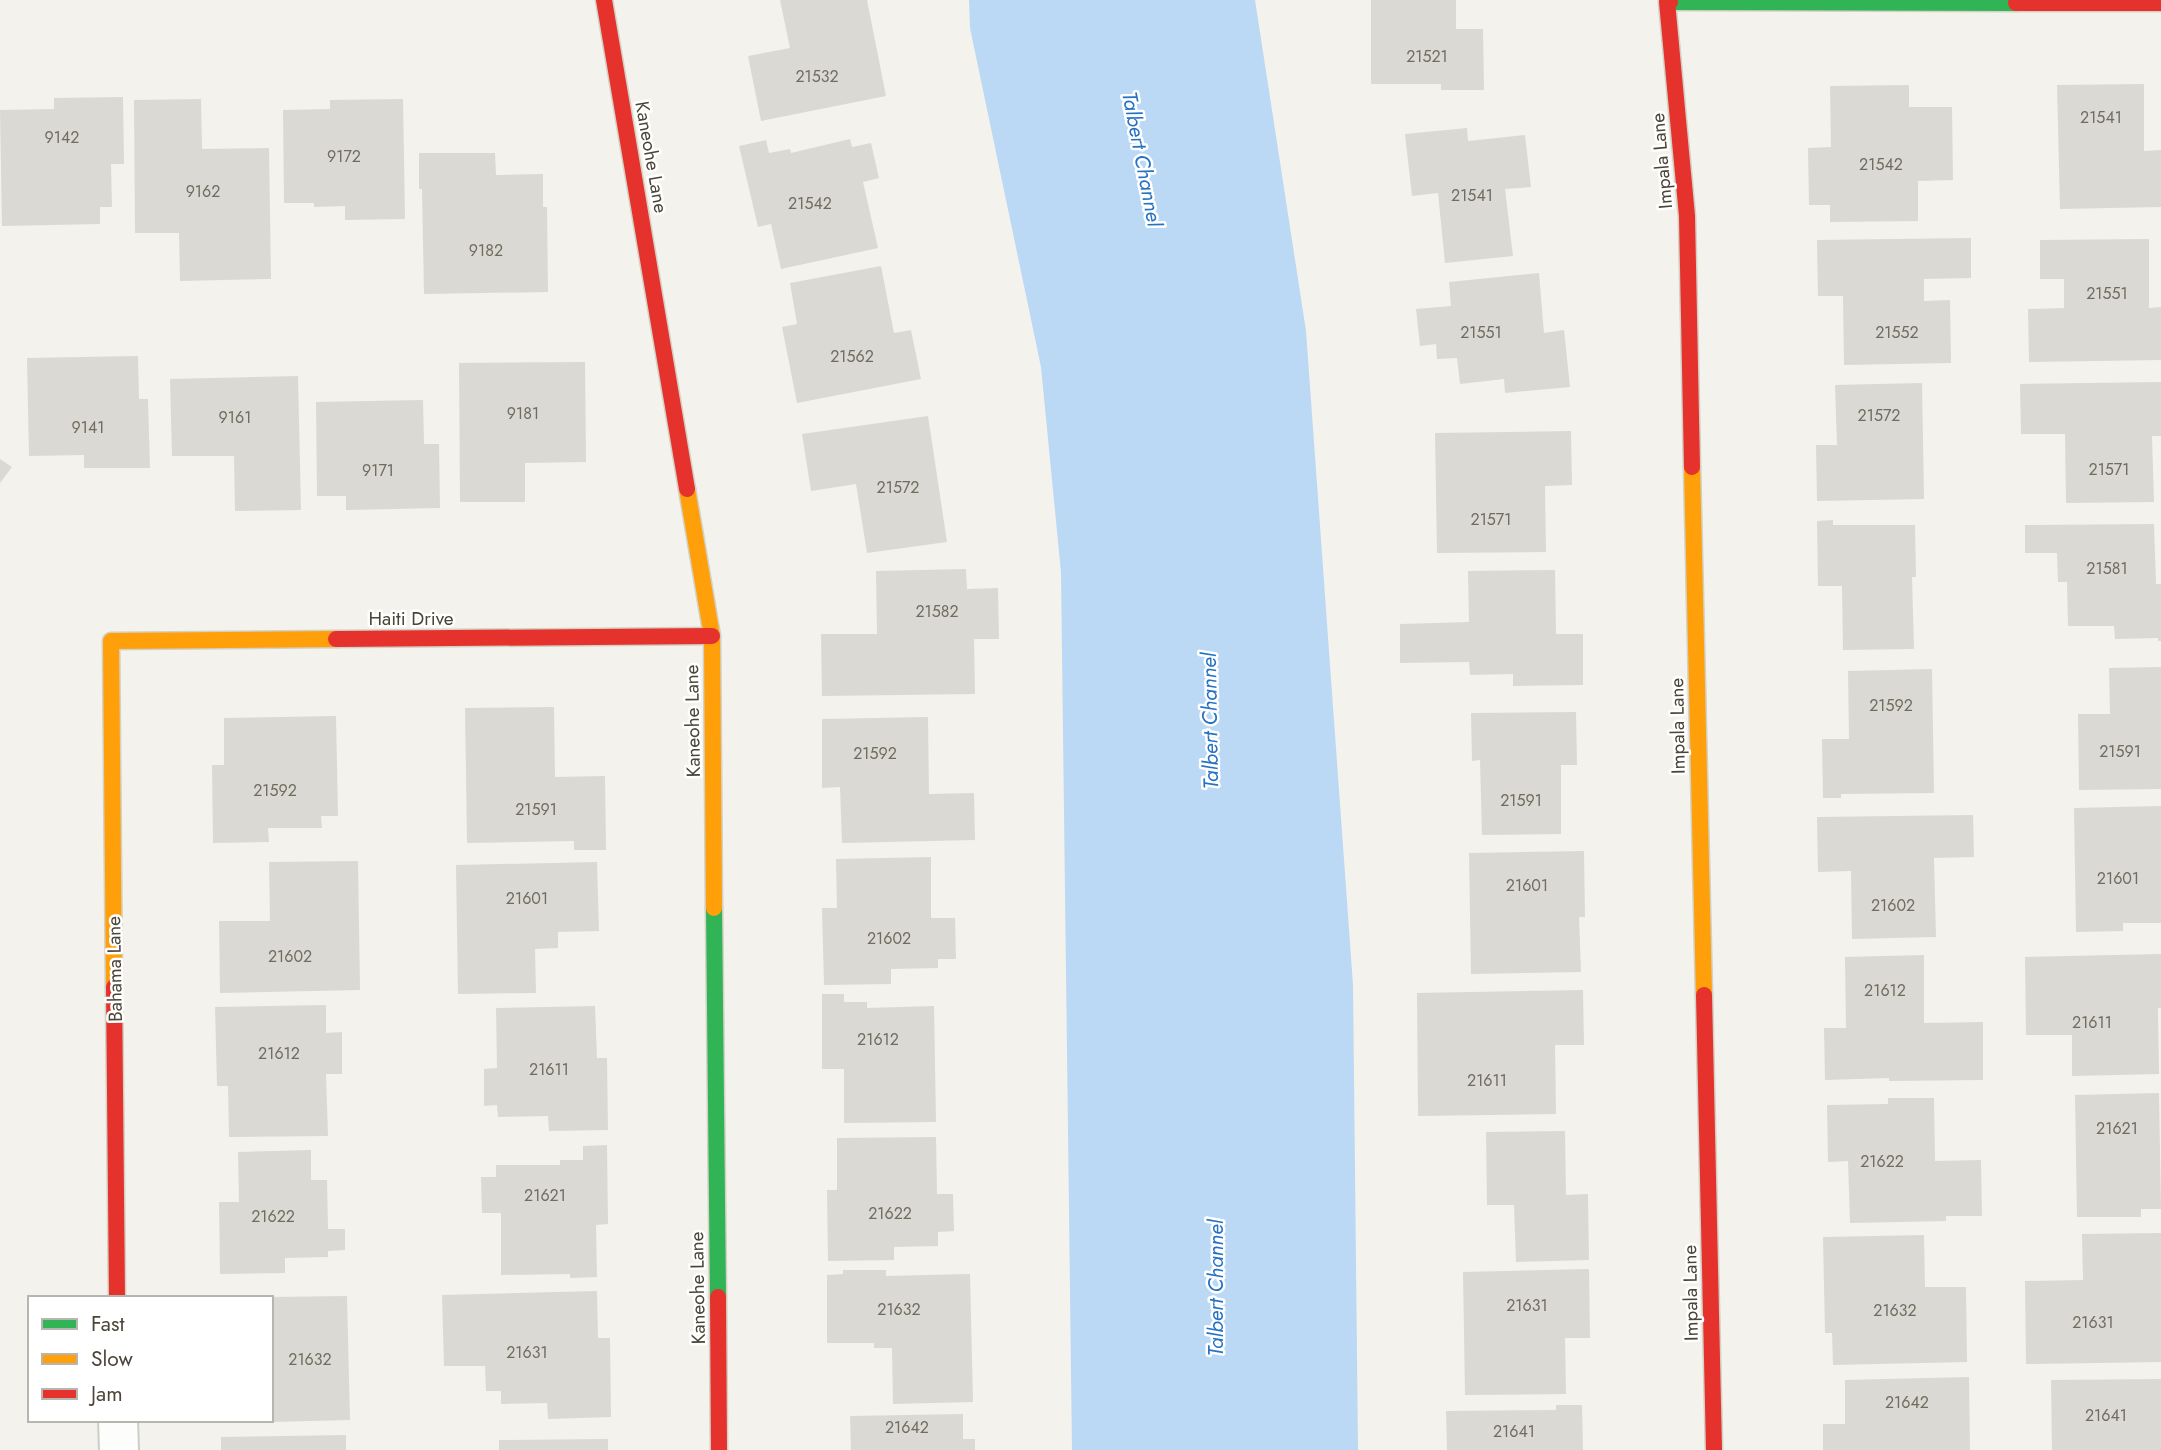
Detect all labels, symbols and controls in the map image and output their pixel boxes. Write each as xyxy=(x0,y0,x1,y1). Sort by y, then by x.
house number: 21521 xyxy=(1406,45,1448,68)
house number: 21532 xyxy=(795,65,839,88)
water label: Talbert Channel xyxy=(1114,89,1170,230)
street label: Kaneohe Lane xyxy=(628,99,675,215)
house number: 21541 xyxy=(2080,106,2122,129)
street label: Impala Lane xyxy=(1644,112,1679,210)
house number: 9142 xyxy=(45,126,79,149)
house number: 9172 xyxy=(327,145,361,168)
house number: 21542 xyxy=(1859,153,1903,176)
house number: 9162 xyxy=(186,180,220,203)
house number: 21541 xyxy=(1451,184,1493,207)
house number: 21542 xyxy=(788,192,832,215)
house number: 9182 xyxy=(469,239,503,262)
house number: 21551 xyxy=(2086,282,2128,305)
house number: 21551 xyxy=(1460,321,1502,344)
house number: 21552 xyxy=(1875,321,1919,344)
house number: 21562 xyxy=(830,345,874,368)
house number: 9181 xyxy=(507,402,539,425)
house number: 21572 xyxy=(1858,404,1900,427)
house number: 9161 xyxy=(219,406,251,429)
house number: 9141 xyxy=(72,416,104,439)
house number: 21571 xyxy=(2089,458,2129,481)
house number: 9171 xyxy=(362,459,394,482)
house number: 21572 xyxy=(877,476,919,499)
house number: 21571 xyxy=(1471,508,1511,531)
house number: 21581 xyxy=(2086,557,2128,580)
house number: 21582 xyxy=(915,600,959,623)
street label: Haiti Drive xyxy=(368,605,454,632)
water label: Talbert Channel xyxy=(1194,651,1226,790)
street label: Kaneohe Lane xyxy=(678,664,707,778)
street label: Impala Lane xyxy=(1663,678,1692,774)
house number: 21592 xyxy=(1869,694,1913,717)
house number: 21591 xyxy=(2099,740,2141,763)
house number: 21592 xyxy=(853,742,897,765)
house number: 21592 xyxy=(253,779,297,802)
house number: 21591 xyxy=(1500,789,1542,812)
house number: 21591 xyxy=(515,798,557,821)
house number: 21601 xyxy=(2097,867,2139,890)
house number: 21601 xyxy=(1506,874,1548,897)
house number: 21601 xyxy=(506,887,548,910)
house number: 21602 xyxy=(1871,894,1915,917)
street label: Bahama Lane xyxy=(100,916,129,1022)
house number: 21602 xyxy=(867,927,911,950)
house number: 21602 xyxy=(268,945,312,968)
house number: 21612 xyxy=(1864,979,1906,1002)
house number: 21611 xyxy=(2072,1011,2112,1034)
house number: 21612 xyxy=(857,1028,899,1051)
house number: 21612 xyxy=(258,1042,300,1065)
house number: 21611 xyxy=(529,1058,569,1081)
house number: 21611 xyxy=(1467,1069,1507,1092)
house number: 21621 xyxy=(2096,1117,2138,1140)
house number: 21622 xyxy=(1860,1150,1904,1173)
house number: 21621 xyxy=(524,1184,566,1207)
house number: 21622 xyxy=(868,1202,912,1225)
house number: 21622 xyxy=(251,1205,295,1228)
water label: Talbert Channel xyxy=(1201,1218,1231,1356)
street label: Kaneohe Lane xyxy=(683,1231,712,1345)
street label: Impala Lane xyxy=(1676,1245,1705,1341)
house number: 21631 xyxy=(1506,1294,1548,1317)
legend xyxy=(28,1296,273,1422)
house number: 21632 xyxy=(877,1298,921,1321)
house number: 21632 xyxy=(1873,1299,1917,1322)
text: Fast xyxy=(91,1309,124,1339)
house number: 21631 xyxy=(2072,1311,2114,1334)
house number: 21631 xyxy=(506,1341,548,1364)
text: Slow xyxy=(91,1344,133,1374)
house number: 21632 xyxy=(288,1348,332,1371)
text: Jam xyxy=(88,1379,123,1409)
house number: 21642 xyxy=(1885,1391,1929,1414)
house number: 21641 xyxy=(2085,1404,2127,1427)
house number: 21642 xyxy=(885,1416,929,1439)
house number: 21641 xyxy=(1493,1420,1535,1443)

